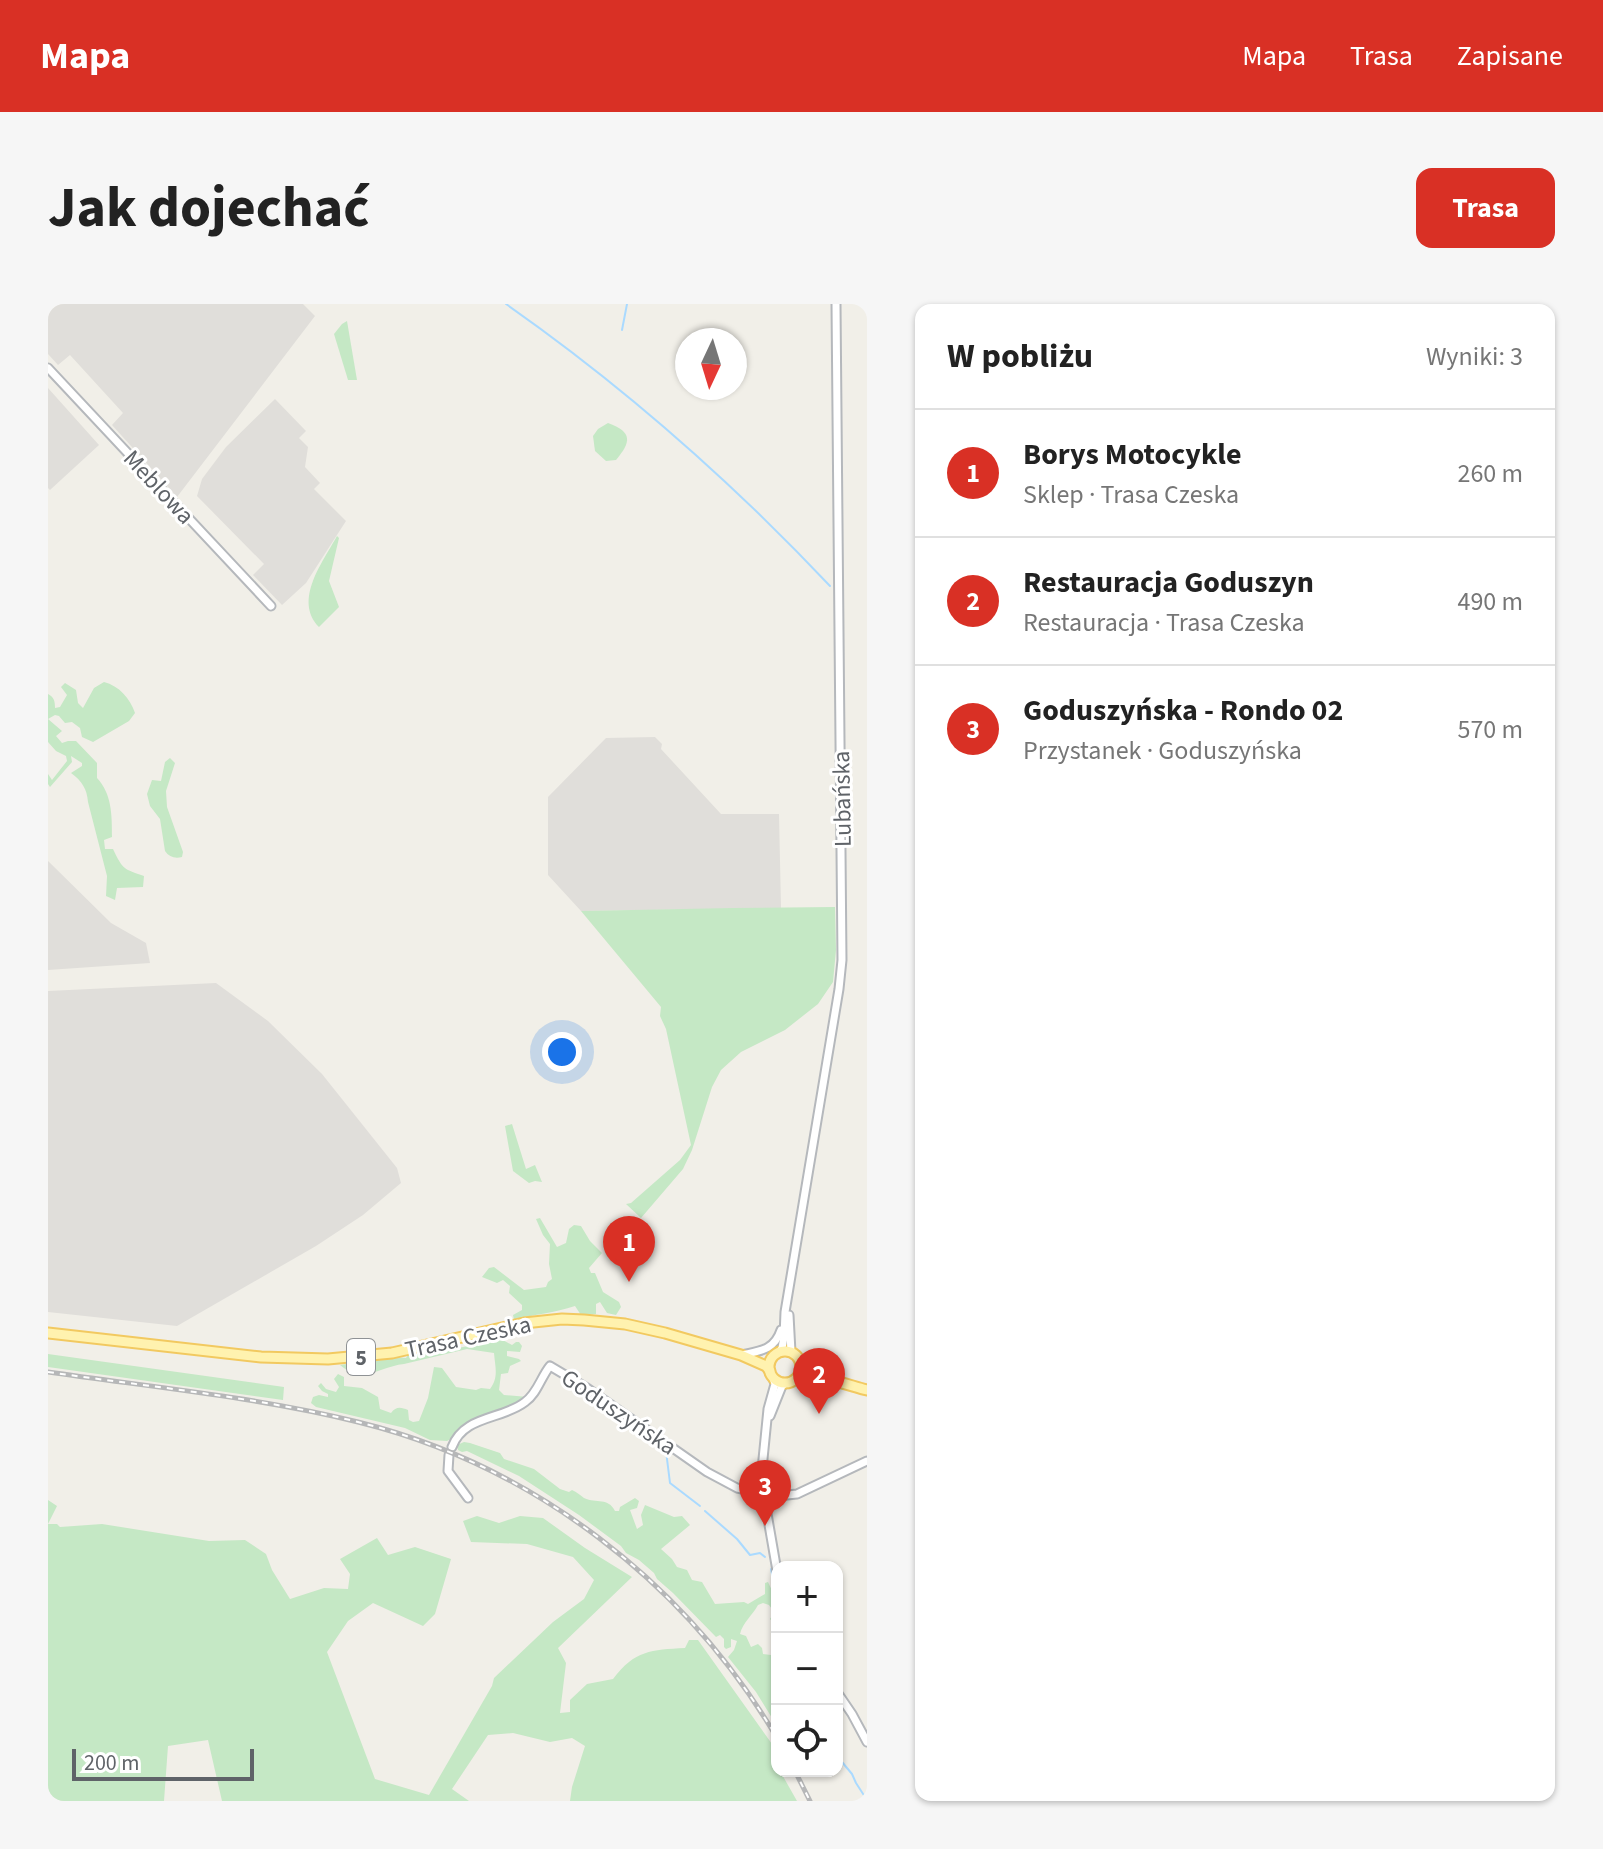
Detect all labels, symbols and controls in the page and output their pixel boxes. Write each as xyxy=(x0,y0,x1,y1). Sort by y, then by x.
text: Mapa xyxy=(40,29,130,83)
text: Mapa xyxy=(1242,36,1306,76)
text: Trasa xyxy=(1350,36,1413,76)
text: Zapisane xyxy=(1457,36,1563,76)
button: Trasa xyxy=(1416,168,1555,248)
text: Jak dojechać xyxy=(48,169,370,248)
north arrow xyxy=(675,328,747,400)
text: W pobliżu xyxy=(947,332,1093,381)
text: Wyniki: 3 xyxy=(1426,338,1523,375)
text: Borys Motocykle xyxy=(1023,433,1241,476)
street label: Meblowa xyxy=(115,442,202,532)
text: 1 xyxy=(966,455,980,492)
text: 260 m xyxy=(1457,455,1523,492)
text: Sklep · Trasa Czeska xyxy=(1023,476,1239,513)
text: Restauracja Goduszyn xyxy=(1023,561,1314,604)
text: 2 xyxy=(966,583,980,620)
text: 490 m xyxy=(1457,583,1523,620)
text: Restauracja · Trasa Czeska xyxy=(1023,604,1305,641)
text: Goduszyńska - Rondo 02 xyxy=(1023,689,1343,732)
text: 3 xyxy=(966,711,980,748)
text: 570 m xyxy=(1457,711,1523,748)
text: Przystanek · Goduszyńska xyxy=(1023,732,1302,769)
street label: Lubańska xyxy=(824,750,861,848)
your location xyxy=(542,1032,582,1072)
pin: 1 xyxy=(603,1216,655,1282)
street label: Trasa Czeska xyxy=(402,1307,534,1368)
road number: 5 xyxy=(347,1339,375,1375)
pin: 2 xyxy=(793,1348,845,1414)
street label: Goduszyńska xyxy=(554,1361,683,1464)
pin: 3 xyxy=(739,1460,791,1526)
map controls xyxy=(771,1561,843,1777)
button: + xyxy=(771,1561,843,1633)
button: − xyxy=(771,1633,843,1705)
button: locate xyxy=(771,1705,843,1777)
scale bar xyxy=(72,1745,254,1781)
text: 200 m xyxy=(84,1747,139,1779)

